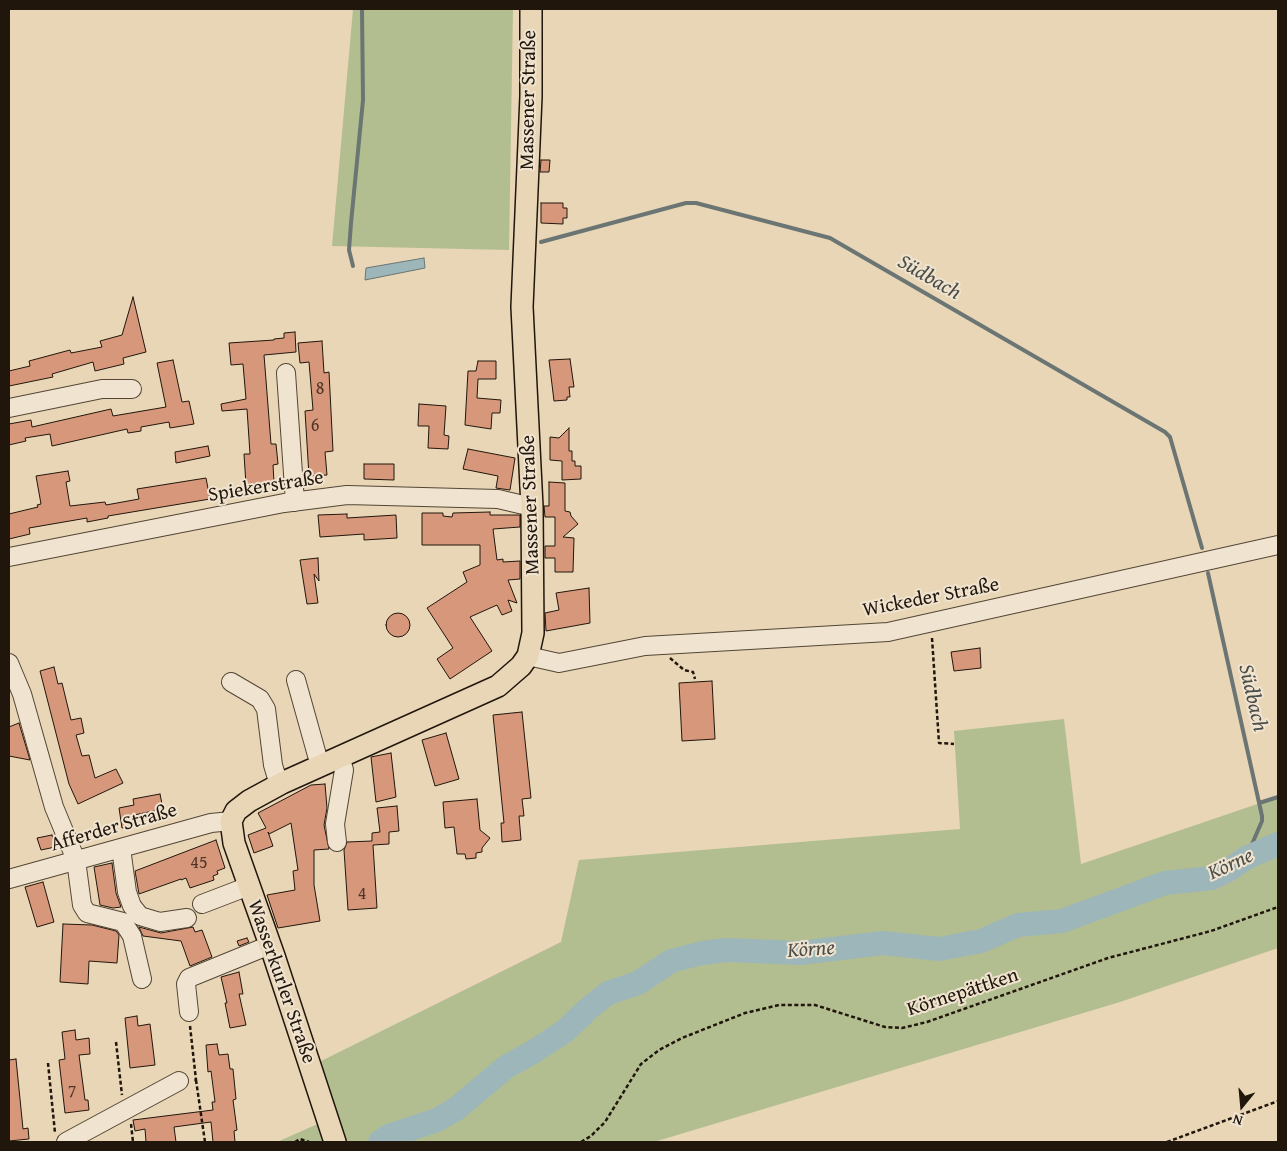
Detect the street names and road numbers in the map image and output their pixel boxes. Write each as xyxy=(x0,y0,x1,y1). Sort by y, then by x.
street label: Massener Straße xyxy=(516,30,542,170)
street label: Massener Straße xyxy=(517,435,545,575)
street label: Spiekerstraße xyxy=(207,466,325,508)
street label: Wickeder Straße xyxy=(861,573,1001,623)
street label: Afferder Straße xyxy=(48,798,180,858)
street label: Wasserkurler Straße xyxy=(242,897,320,1067)
street label: Körnepättken xyxy=(904,964,1022,1022)

